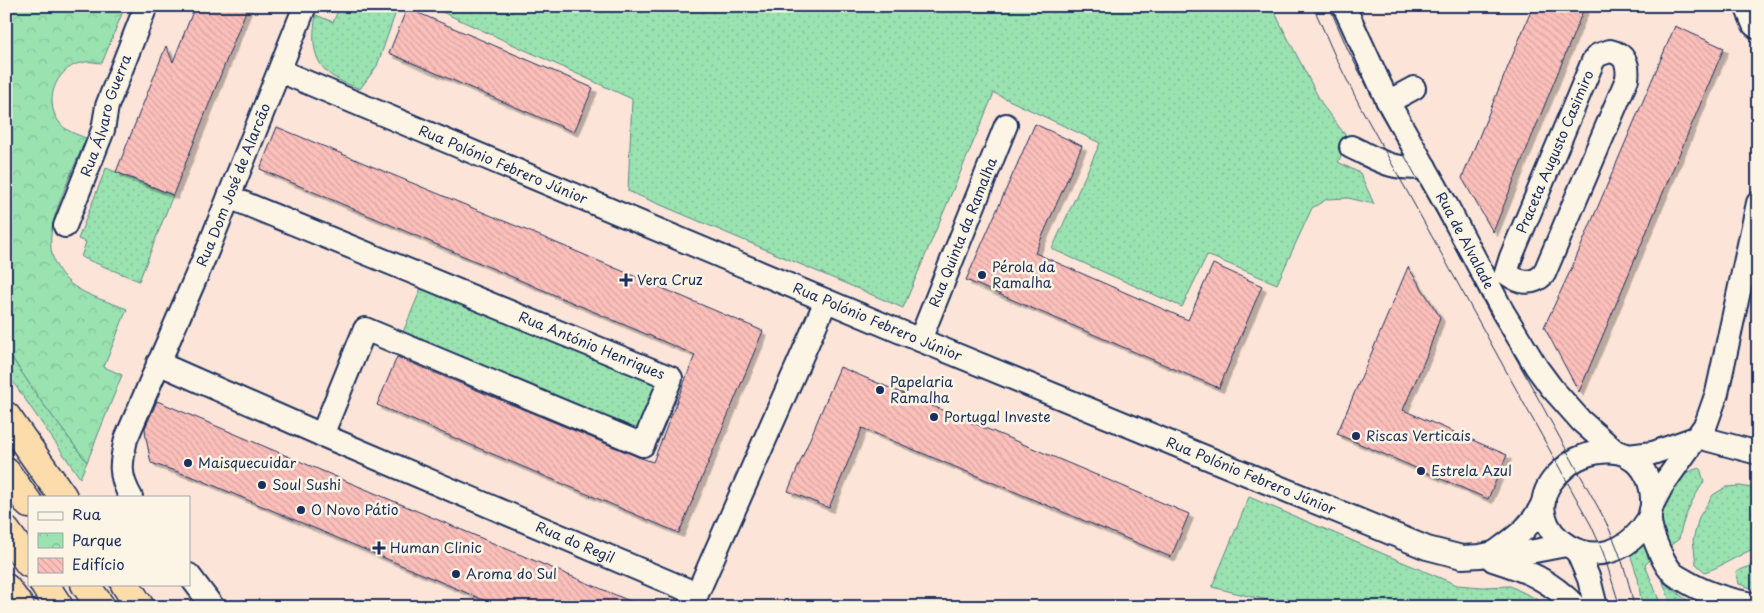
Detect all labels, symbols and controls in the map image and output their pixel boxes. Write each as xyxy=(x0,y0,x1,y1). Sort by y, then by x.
street label: Rua Álvaro Guerra xyxy=(75,51,136,180)
street label: Praceta Augusto Casimiro xyxy=(1511,67,1599,237)
street label: Rua Dom José de Alarcão xyxy=(191,100,275,270)
street label: Rua Polónio Febrero Júnior xyxy=(416,119,592,209)
street label: Rua Quinta da Ramalha xyxy=(923,154,1002,310)
street label: Rua de Alvalade xyxy=(1431,188,1500,292)
place label: Pérola da Ramalha xyxy=(992,256,1055,293)
place label: Vera Cruz xyxy=(637,269,703,290)
marker: Pérola da Ramalha xyxy=(976,269,988,281)
marker: Vera Cruz xyxy=(619,273,633,287)
street label: Rua Polónio Febrero Júnior xyxy=(790,277,966,366)
street label: Rua António Henriques xyxy=(516,306,668,384)
place label: Papelaria Ramalha xyxy=(890,371,953,408)
marker: Papelaria Ramalha xyxy=(874,384,886,396)
place label: Portugal Investe xyxy=(944,406,1051,427)
marker: Portugal Investe xyxy=(928,411,940,423)
place label: Riscas Verticais xyxy=(1366,425,1471,446)
marker: Riscas Verticais xyxy=(1350,430,1362,442)
street label: Rua Polónio Febrero Júnior xyxy=(1163,431,1340,520)
place label: Maisquecuidar xyxy=(198,452,297,473)
marker: Maisquecuidar xyxy=(182,457,194,469)
place label: Estrela Azul xyxy=(1431,460,1512,481)
marker: Estrela Azul xyxy=(1415,465,1427,477)
place label: Soul Sushi xyxy=(272,474,341,495)
marker: Soul Sushi xyxy=(256,479,268,491)
legend xyxy=(28,496,190,586)
place label: O Novo Pátio xyxy=(311,499,399,520)
text: Rua xyxy=(72,502,101,525)
marker: O Novo Pátio xyxy=(295,504,307,516)
street label: Rua do Regil xyxy=(533,516,618,568)
text: Parque xyxy=(72,528,122,551)
place label: Human Clinic xyxy=(390,537,482,558)
marker: Human Clinic xyxy=(372,541,386,555)
text: Edifício xyxy=(72,552,125,575)
place label: Aroma do Sul xyxy=(466,563,557,584)
marker: Aroma do Sul xyxy=(450,568,462,580)

